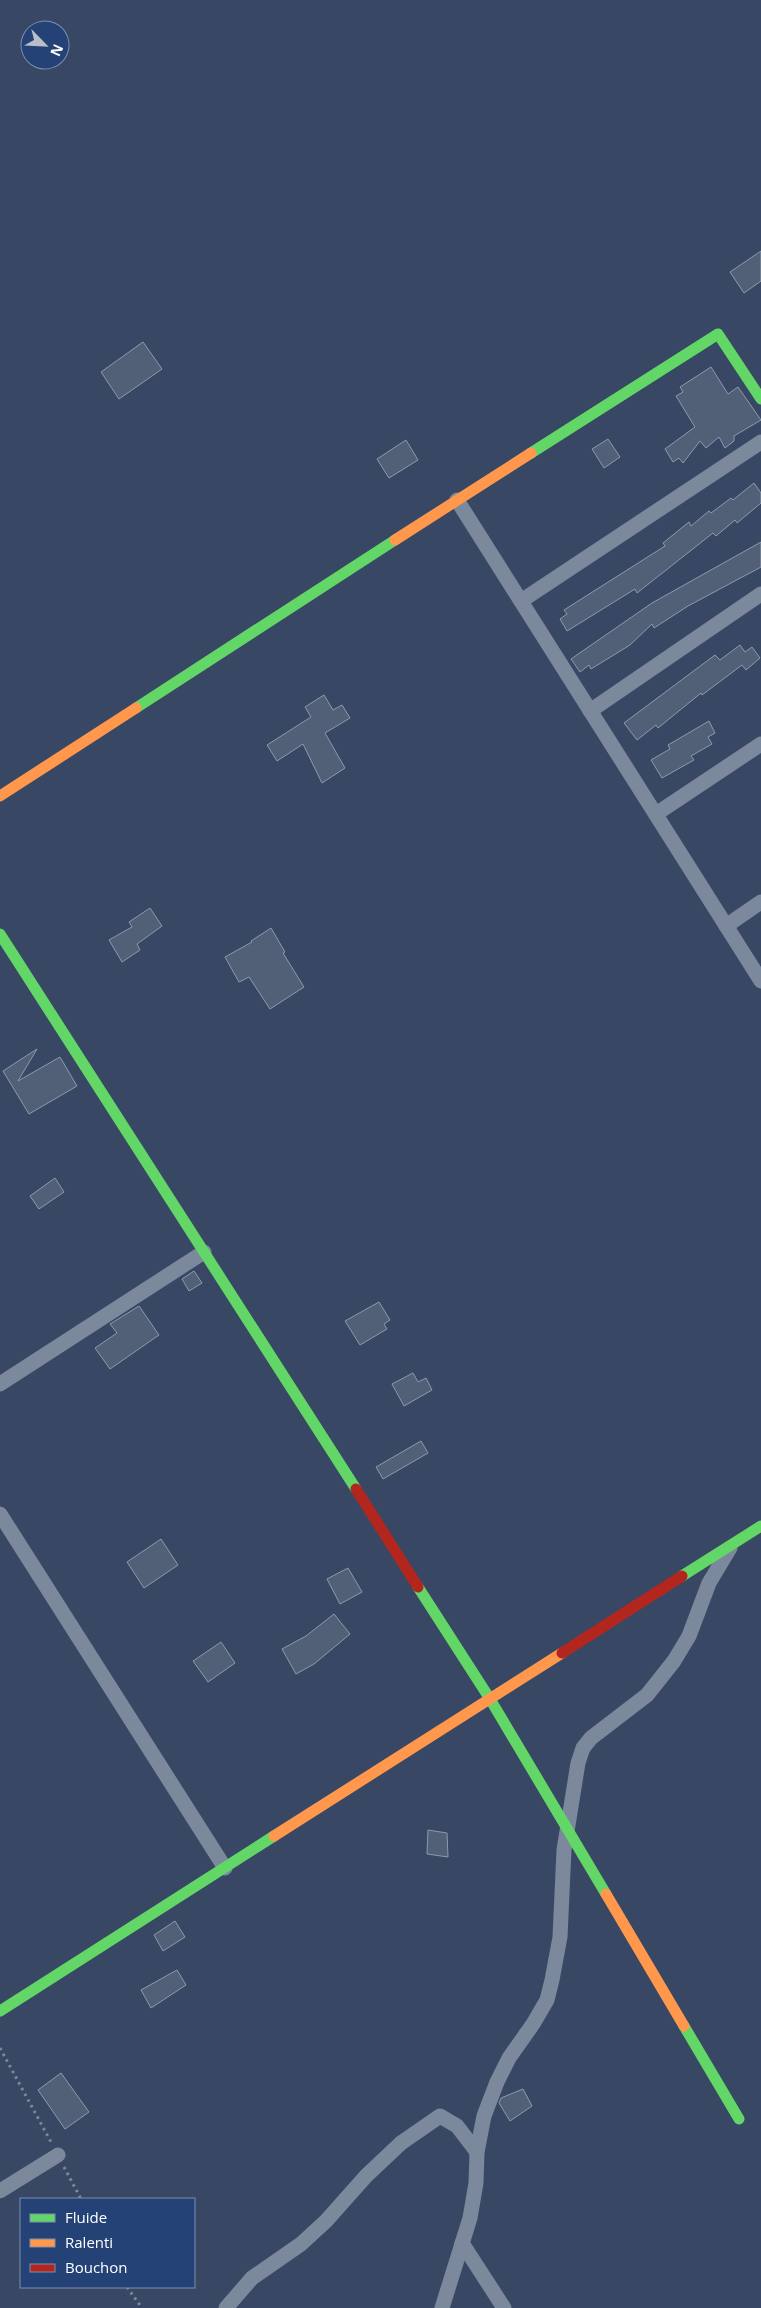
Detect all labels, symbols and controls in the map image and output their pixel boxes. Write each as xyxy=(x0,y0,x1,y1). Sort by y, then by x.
north arrow xyxy=(20,20,70,70)
text: N xyxy=(46,41,68,60)
legend xyxy=(20,2198,195,2288)
text: Fluide xyxy=(65,2207,107,2227)
text: Ralenti xyxy=(65,2232,113,2252)
text: Bouchon xyxy=(65,2257,128,2277)

